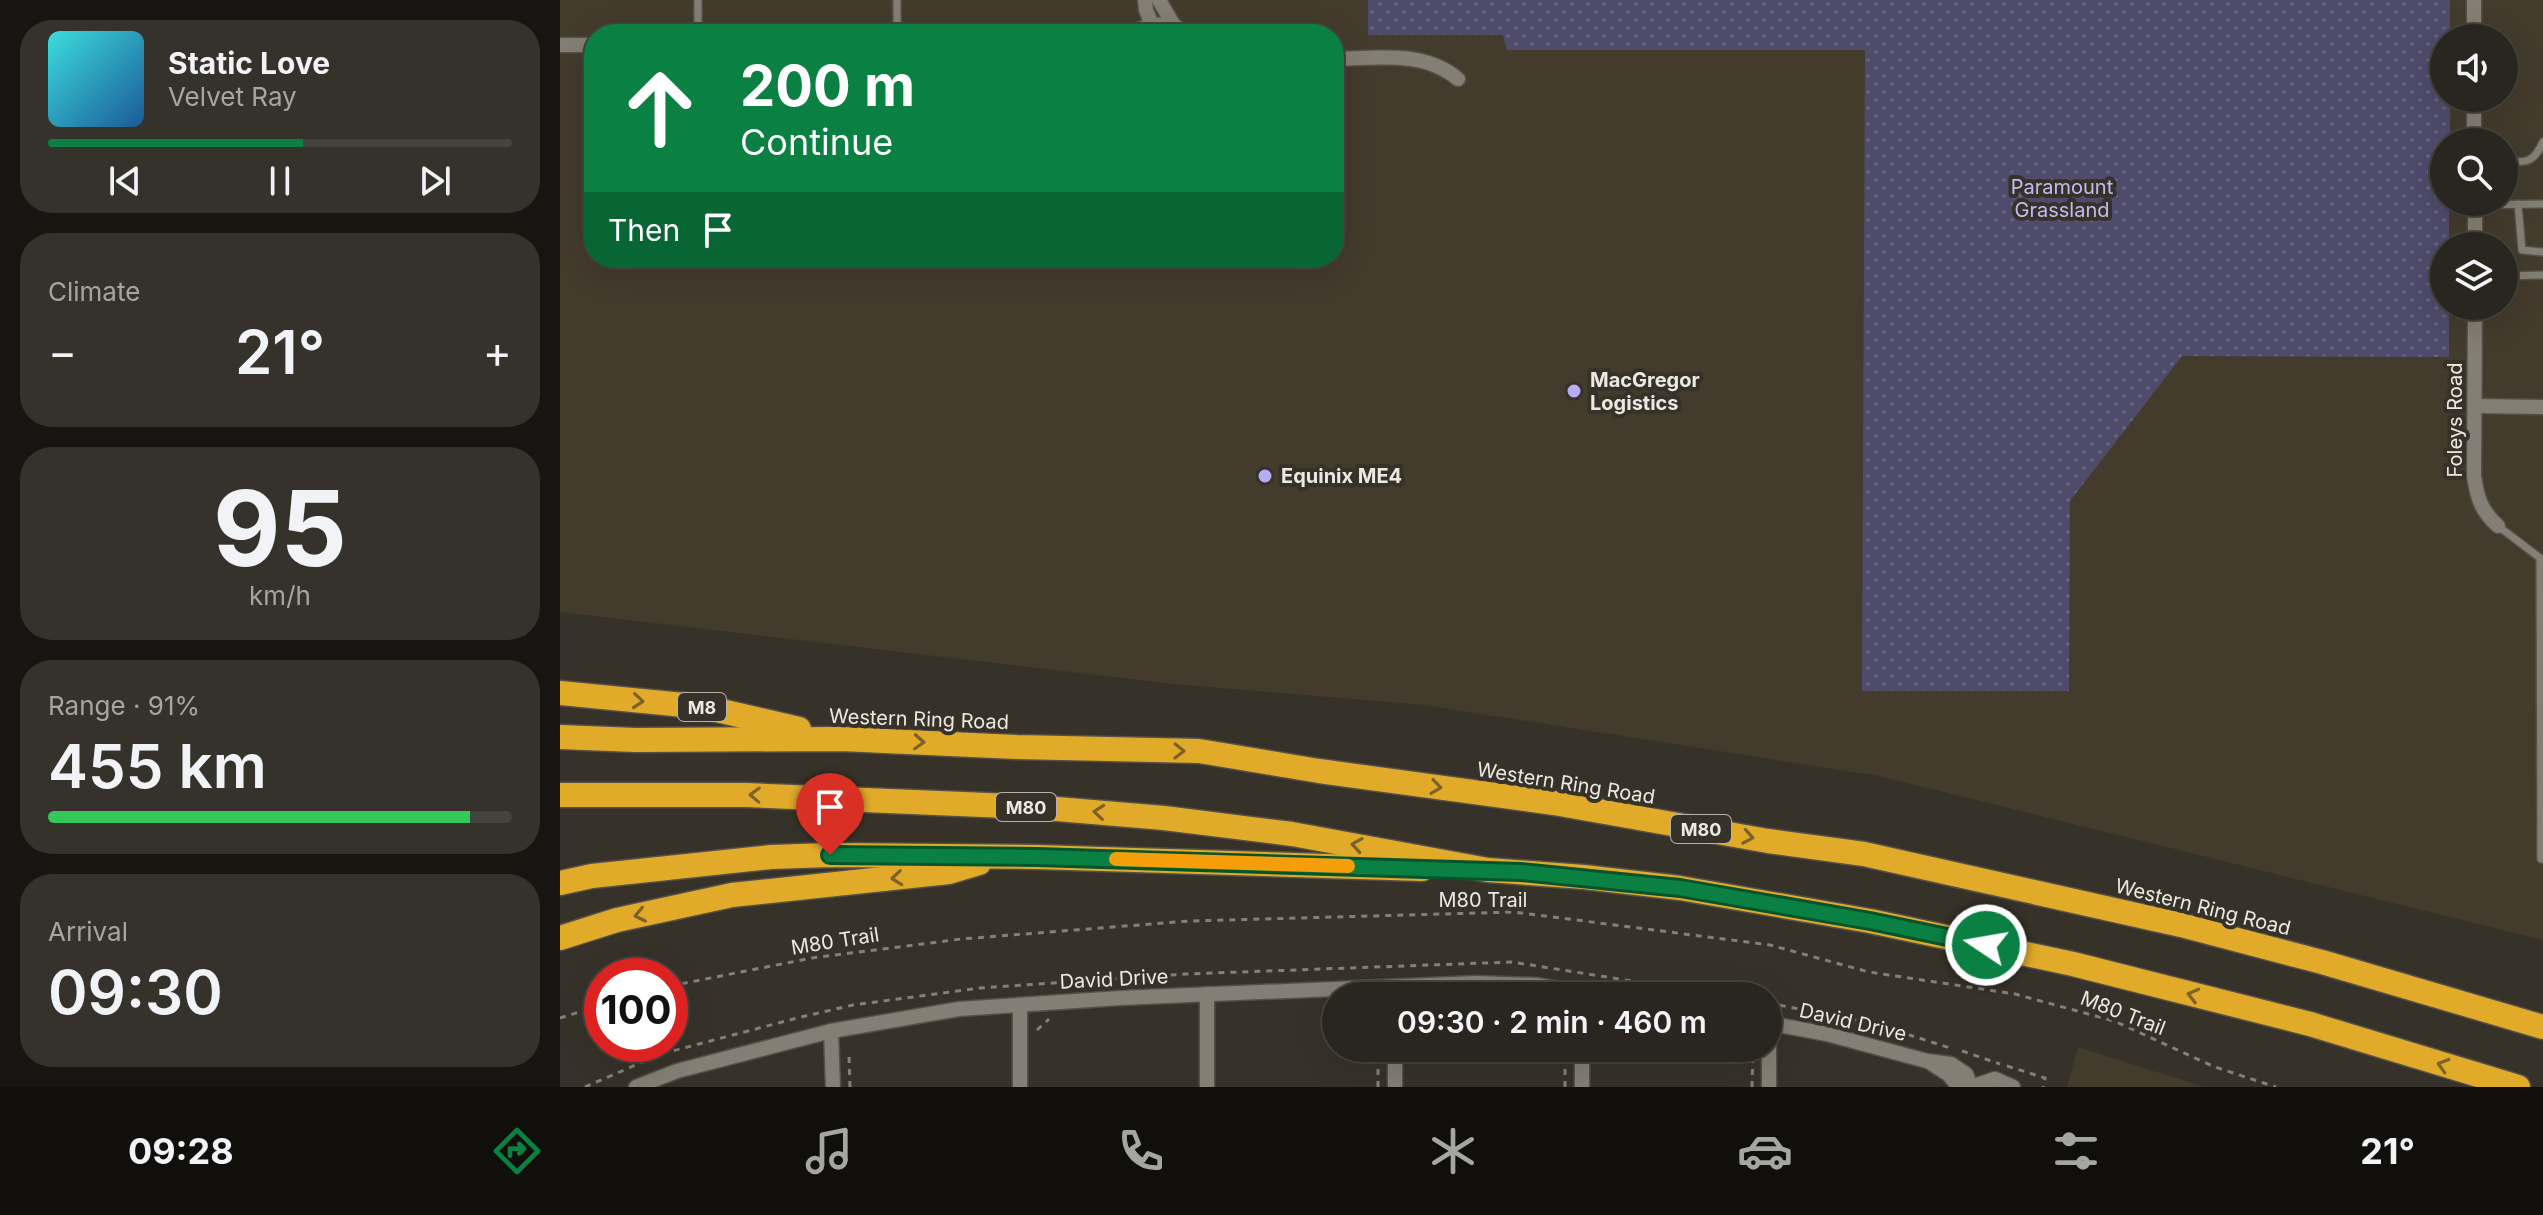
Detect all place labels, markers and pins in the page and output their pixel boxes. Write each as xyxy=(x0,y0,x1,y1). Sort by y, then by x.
place label: MacGregor Logistics xyxy=(1590,368,1700,415)
marker: MacGregor Logistics xyxy=(1565,382,1583,400)
place label: Equinix ME4 xyxy=(1281,464,1402,488)
marker: Equinix ME4 xyxy=(1256,467,1274,485)
pin xyxy=(796,773,864,855)

